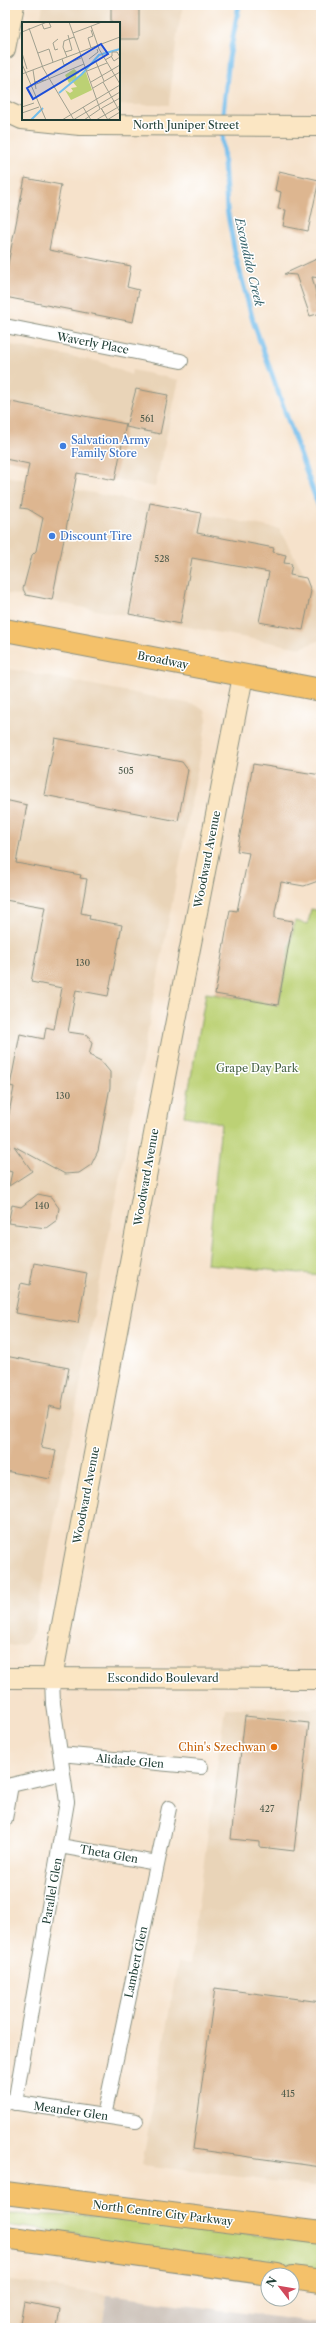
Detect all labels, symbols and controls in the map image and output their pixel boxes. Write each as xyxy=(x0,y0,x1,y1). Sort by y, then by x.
inset map xyxy=(22,22,120,120)
street label: North Juniper Street xyxy=(133,118,239,132)
water label: Escondido Creek xyxy=(232,215,267,309)
street label: Waverly Place xyxy=(55,329,130,357)
house number: 561 xyxy=(140,413,154,424)
place label: Salvation Army Family Store xyxy=(71,433,151,460)
marker: Salvation Army Family Store xyxy=(58,441,68,451)
place label: Discount Tire xyxy=(60,529,132,543)
marker: Discount Tire xyxy=(47,531,57,541)
house number: 528 xyxy=(154,553,170,564)
street label: Broadway xyxy=(136,648,191,672)
house number: 505 xyxy=(118,765,134,776)
street label: Woodward Avenue xyxy=(191,809,223,910)
house number: 130 xyxy=(76,957,91,968)
park label: Grape Day Park xyxy=(216,1061,299,1075)
house number: 130 xyxy=(56,1090,71,1101)
street label: Woodward Avenue xyxy=(130,1127,161,1228)
house number: 140 xyxy=(35,1200,50,1211)
street label: Woodward Avenue xyxy=(70,1445,102,1546)
street label: Escondido Boulevard xyxy=(107,1671,219,1685)
place label: Chin's Szechwan xyxy=(178,1740,266,1754)
marker: Chin's Szechwan xyxy=(269,1742,279,1752)
street label: Alidade Glen xyxy=(94,1751,165,1771)
house number: 427 xyxy=(260,1803,275,1814)
street label: Theta Glen xyxy=(79,1842,139,1866)
street label: Parallel Glen xyxy=(39,1857,65,1925)
street label: Lambert Glen xyxy=(122,1925,150,1999)
house number: 415 xyxy=(281,2088,295,2099)
street label: Meander Glen xyxy=(33,2099,109,2123)
street label: North Centre City Parkway xyxy=(92,2197,235,2229)
north arrow xyxy=(260,2267,300,2307)
text: N xyxy=(263,2274,280,2290)

